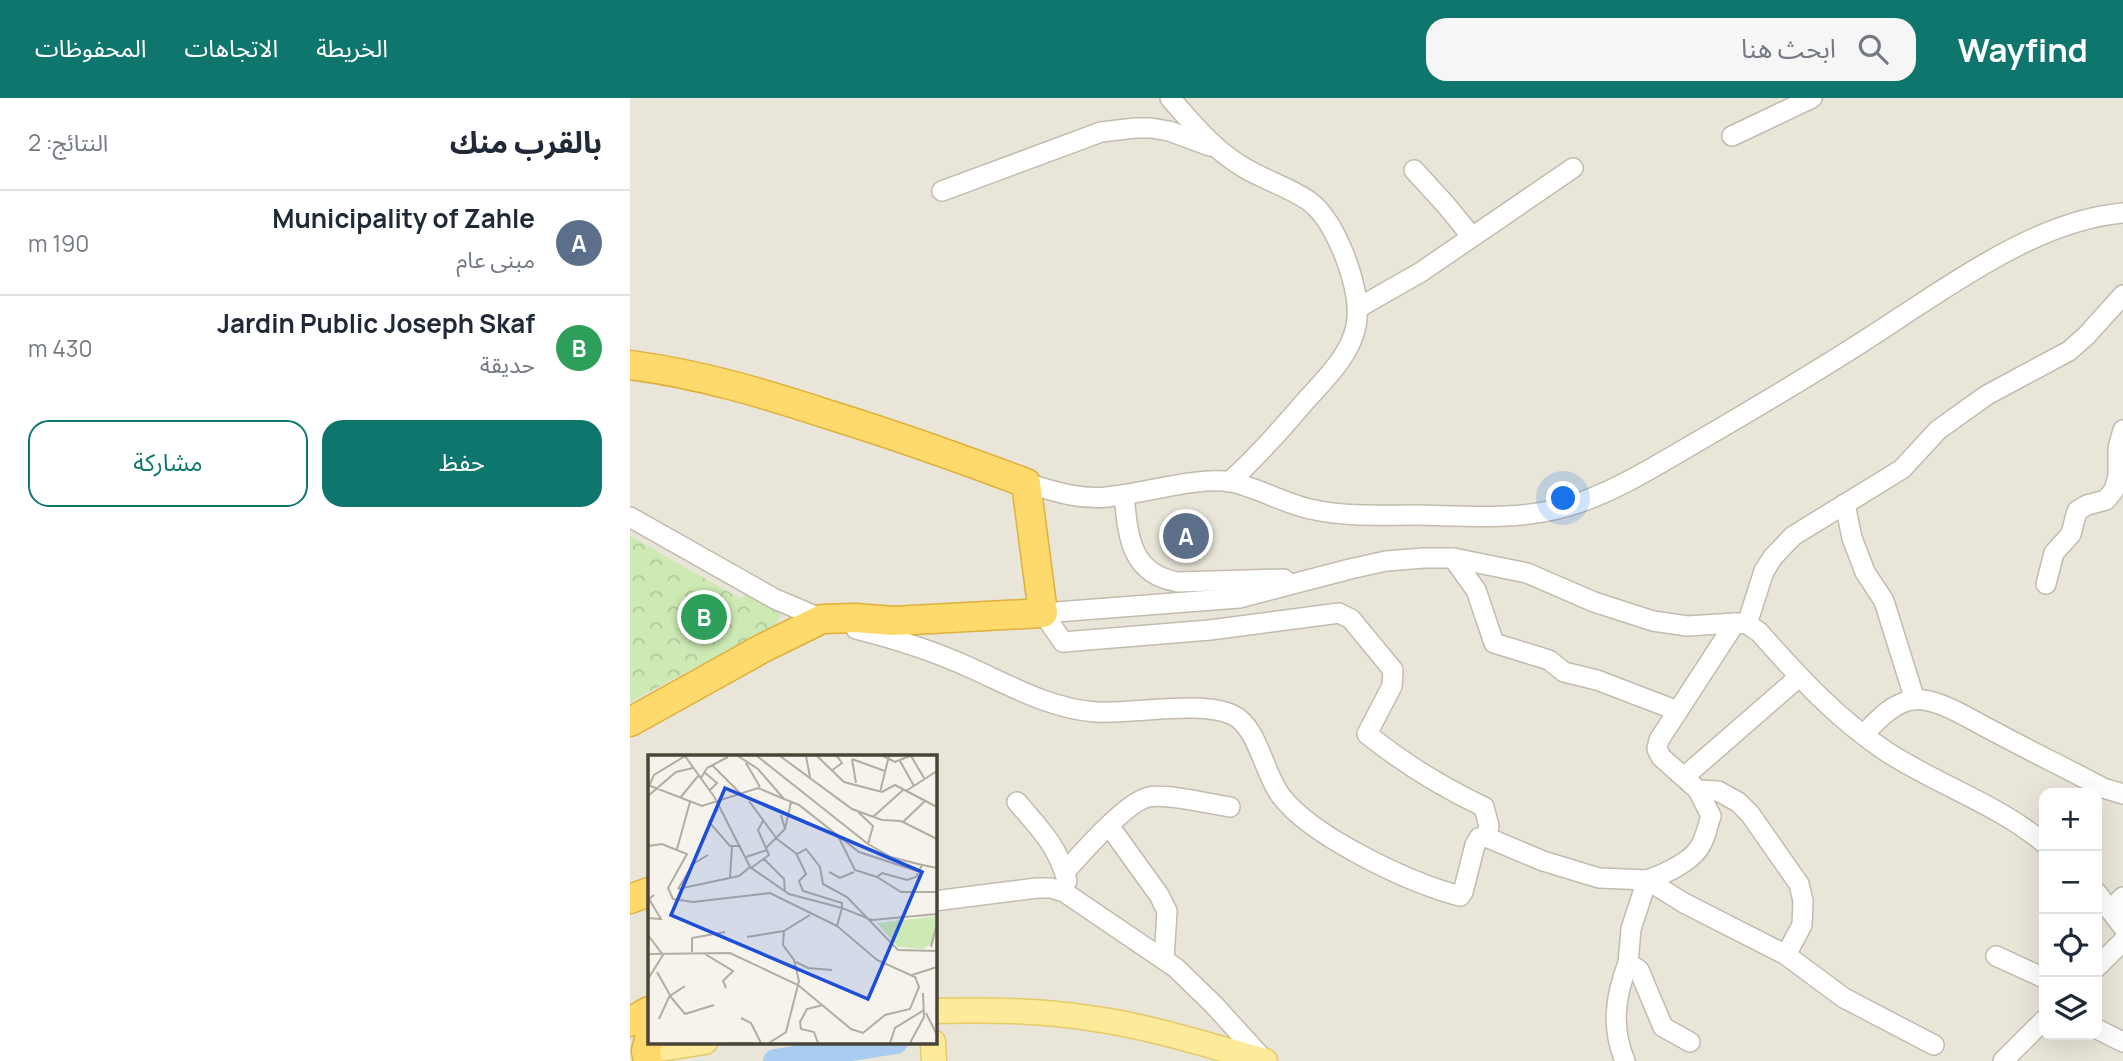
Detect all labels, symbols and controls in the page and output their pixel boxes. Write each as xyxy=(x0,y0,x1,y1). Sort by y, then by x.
search box xyxy=(1426,18,1916,81)
text: Wayfind xyxy=(1958,27,2088,72)
text: ابحث هنا xyxy=(1741,30,1836,66)
icon: search xyxy=(1854,30,1892,68)
text: المحفوظات xyxy=(35,31,146,64)
text: الاتجاهات xyxy=(184,31,278,64)
text: الخريطة xyxy=(316,31,388,64)
text: بالقرب منك xyxy=(450,121,602,162)
text: النتائج: 2 xyxy=(28,126,108,158)
text: Municipality of Zahle xyxy=(272,200,535,236)
text: 190 m xyxy=(28,227,89,259)
text: A xyxy=(571,227,587,259)
text: مبنى عام xyxy=(456,243,535,275)
text: Jardin Public Joseph Skaf xyxy=(217,305,535,341)
text: 430 m xyxy=(28,332,92,364)
text: B xyxy=(572,332,586,364)
text: حديقة xyxy=(480,348,535,380)
button: مشاركة xyxy=(28,420,308,507)
button: حفظ xyxy=(322,420,602,507)
your location xyxy=(1546,481,1580,515)
pin: A xyxy=(1163,510,1209,562)
pin: B xyxy=(681,591,727,643)
inset map xyxy=(648,755,936,1044)
map controls xyxy=(2039,788,2102,1040)
button: + xyxy=(2039,788,2102,851)
button: − xyxy=(2039,851,2102,914)
button: locate xyxy=(2039,914,2102,977)
button: layers xyxy=(2039,977,2102,1040)

